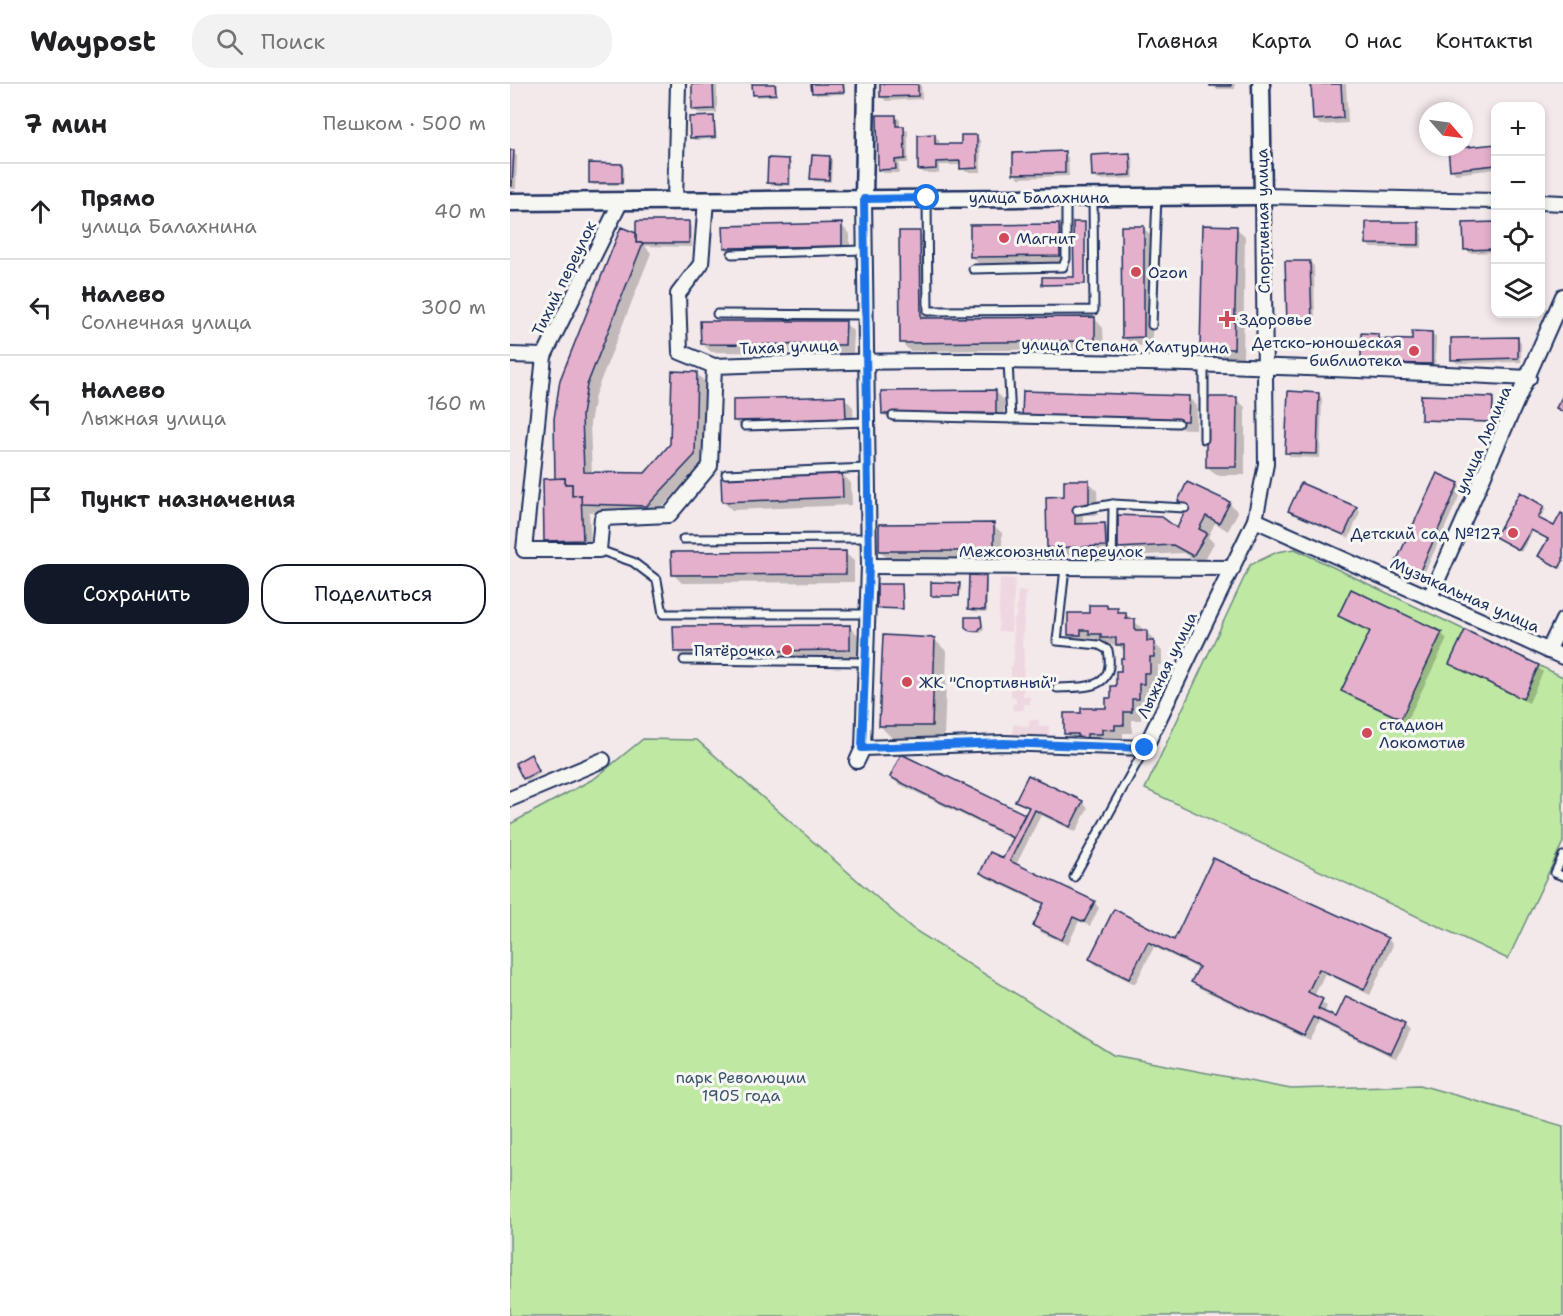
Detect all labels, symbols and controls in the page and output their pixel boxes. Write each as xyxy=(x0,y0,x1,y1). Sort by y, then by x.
search box xyxy=(192,14,612,68)
text: Waypost xyxy=(30,22,156,60)
icon: search xyxy=(213,25,246,58)
text: Поиск xyxy=(261,27,325,56)
text: Главная xyxy=(1137,27,1218,55)
text: Карта xyxy=(1251,27,1311,55)
text: О нас xyxy=(1344,27,1402,55)
text: Контакты xyxy=(1435,27,1533,55)
north arrow xyxy=(1419,102,1473,156)
map controls xyxy=(1491,102,1545,318)
button: + xyxy=(1491,102,1545,156)
text: 7 мин xyxy=(24,106,107,141)
text: Пешком · 500 m xyxy=(323,110,486,136)
street label: Спортивная улица xyxy=(1251,148,1275,294)
button: − xyxy=(1491,156,1545,210)
text: Прямо xyxy=(81,184,155,213)
route start xyxy=(913,184,939,210)
street label: улица Балахнина xyxy=(969,187,1109,208)
icon: ahead xyxy=(24,195,57,228)
text: 40 m xyxy=(434,198,486,224)
button: locate xyxy=(1491,210,1545,264)
text: улица Балахнина xyxy=(81,213,257,239)
street label: Тихий переулок xyxy=(527,217,601,339)
place label: Магнит xyxy=(1016,228,1077,249)
marker: Магнит xyxy=(997,231,1011,245)
place label: Ozon xyxy=(1148,262,1188,283)
button: layers xyxy=(1491,264,1545,318)
marker: Ozon xyxy=(1129,265,1143,279)
text: Налево xyxy=(81,280,165,309)
icon: left xyxy=(24,291,57,324)
text: 300 m xyxy=(420,294,486,320)
text: Солнечная улица xyxy=(81,309,252,335)
place label: Здоровье xyxy=(1239,309,1312,330)
marker: Здоровье xyxy=(1220,312,1234,326)
place label: Детско-юношеская библиотека xyxy=(1252,332,1402,371)
street label: улица Степана Халтурина xyxy=(1021,334,1229,358)
street label: Тихая улица xyxy=(739,335,839,359)
marker: Детско-юношеская библиотека xyxy=(1407,344,1421,358)
text: Налево xyxy=(81,376,165,405)
street label: улица Люлина xyxy=(1450,383,1516,497)
icon: left xyxy=(24,387,57,420)
text: 160 m xyxy=(427,390,486,416)
text: Лыжная улица xyxy=(81,405,226,431)
icon: arrive xyxy=(24,483,57,516)
text: Пункт назначения xyxy=(81,485,295,514)
place label: Детский сад №127 xyxy=(1350,523,1501,544)
marker: Детский сад №127 xyxy=(1506,526,1520,540)
street label: Межсоюзный переулок xyxy=(959,541,1144,562)
street label: Музыкальная улица xyxy=(1387,553,1543,637)
button: Сохранить xyxy=(24,564,249,624)
button: Поделиться xyxy=(261,564,486,624)
street label: Лыжная улица xyxy=(1132,608,1202,722)
place label: Пятёрочка xyxy=(694,640,775,661)
marker: Пятёрочка xyxy=(780,643,794,657)
place label: ЖК "Спортивный" xyxy=(919,672,1057,693)
marker: ЖК "Спортивный" xyxy=(900,675,914,689)
place label: стадион Локомотив xyxy=(1379,714,1465,753)
marker: стадион Локомотив xyxy=(1360,726,1374,740)
route end xyxy=(1131,734,1157,760)
park label: парк Революции 1905 года xyxy=(676,1067,806,1106)

